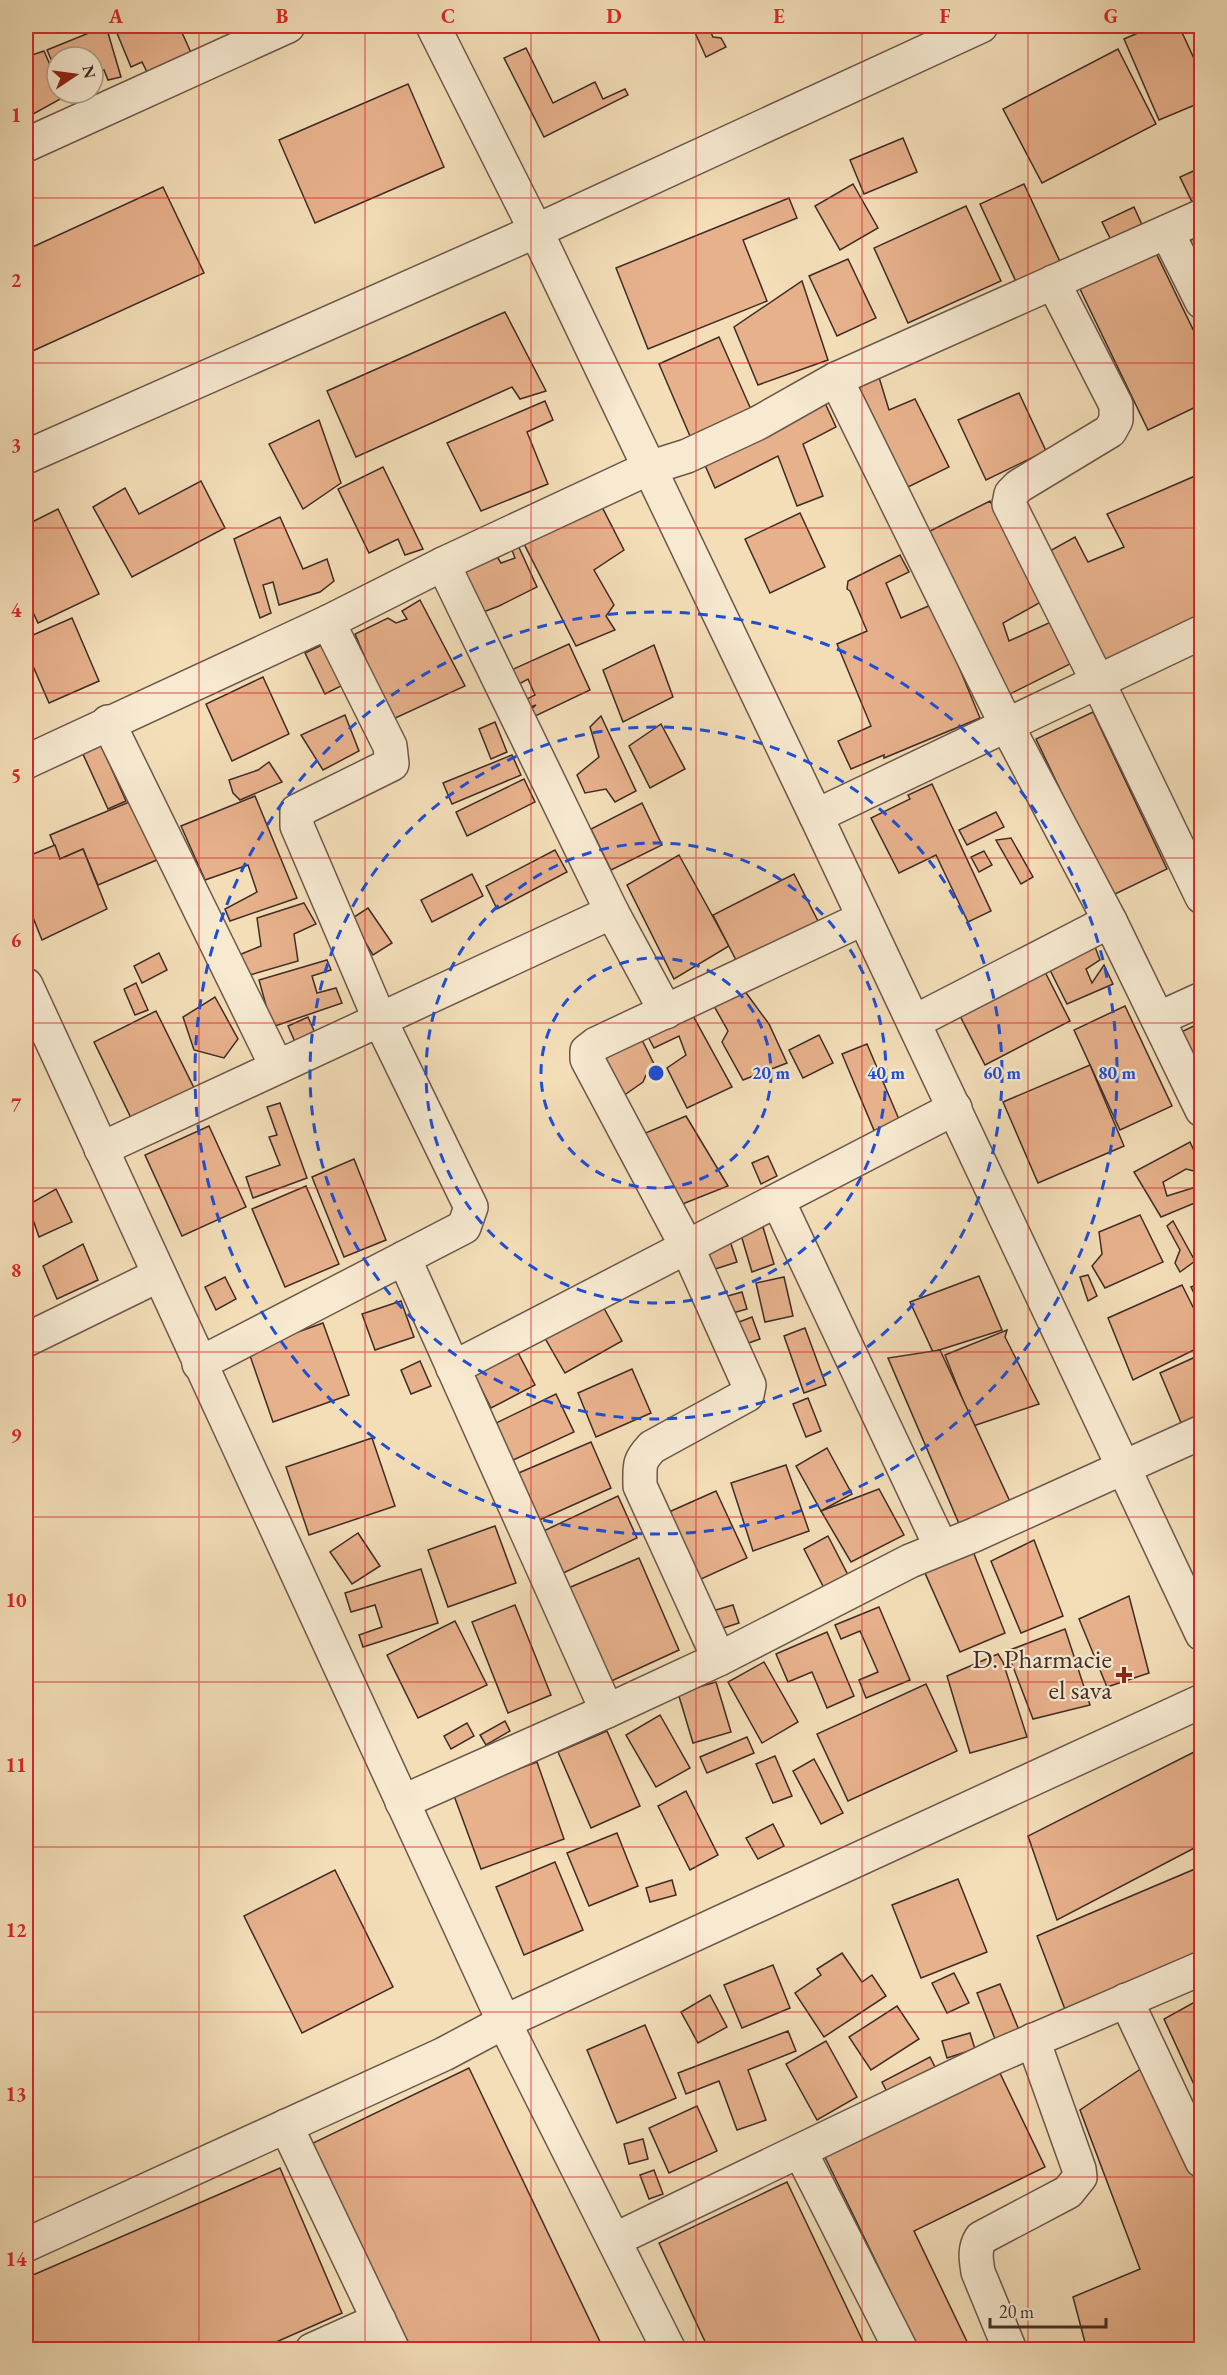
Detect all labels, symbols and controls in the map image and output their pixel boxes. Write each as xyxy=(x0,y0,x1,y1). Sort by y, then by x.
text: A xyxy=(108,3,124,29)
text: B xyxy=(276,3,288,29)
text: C xyxy=(441,3,455,29)
text: D xyxy=(606,3,622,29)
text: E xyxy=(773,3,785,29)
text: F xyxy=(940,3,951,29)
text: G xyxy=(1104,3,1118,29)
north arrow xyxy=(45,45,105,105)
text: N xyxy=(77,63,101,80)
text: 1 xyxy=(11,102,21,128)
text: 2 xyxy=(11,267,22,293)
text: 3 xyxy=(11,432,21,458)
text: 4 xyxy=(11,597,22,623)
text: 5 xyxy=(11,762,21,788)
text: 6 xyxy=(11,927,22,953)
text: 20 m xyxy=(752,1061,790,1084)
text: 40 m xyxy=(867,1061,905,1084)
text: 60 m xyxy=(983,1061,1021,1084)
text: 80 m xyxy=(1098,1061,1136,1084)
centre of rings xyxy=(646,1063,666,1083)
text: 7 xyxy=(11,1092,22,1118)
text: 8 xyxy=(11,1257,21,1283)
text: 9 xyxy=(11,1422,22,1448)
text: 10 xyxy=(5,1587,27,1613)
place label: D. Pharmacie el sava xyxy=(972,1641,1112,1707)
marker: D. Pharmacie el sava xyxy=(1117,1668,1131,1682)
text: 11 xyxy=(5,1752,27,1778)
text: 12 xyxy=(5,1917,27,1943)
text: 13 xyxy=(5,2081,27,2107)
text: 14 xyxy=(5,2246,27,2272)
scale bar xyxy=(990,2291,1106,2329)
text: 20 m xyxy=(999,2300,1034,2323)

